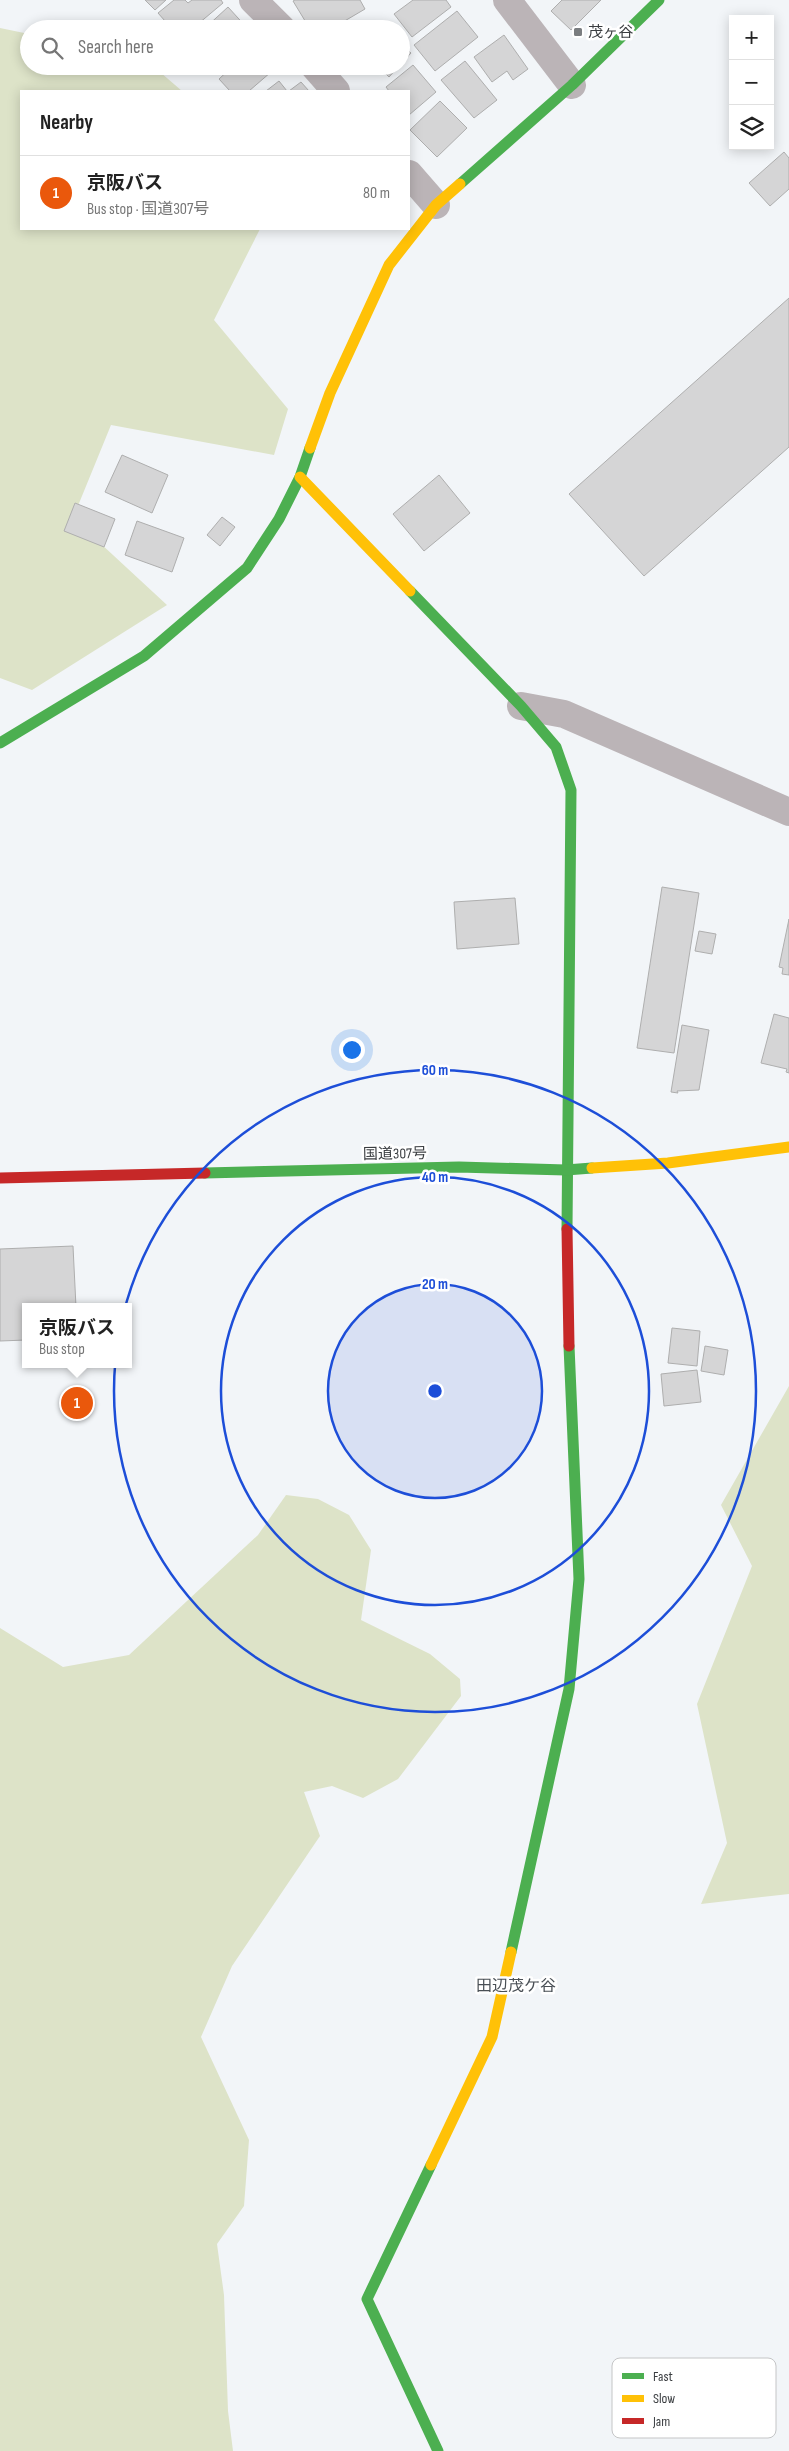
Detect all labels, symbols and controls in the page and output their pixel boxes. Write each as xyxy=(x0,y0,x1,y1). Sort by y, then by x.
map controls xyxy=(729,15,774,150)
button: + xyxy=(729,15,774,60)
search box xyxy=(20,20,410,75)
place label: 茂ヶ谷 xyxy=(588,23,633,42)
marker: 茂ヶ谷 xyxy=(572,26,584,38)
icon: search xyxy=(38,34,66,62)
text: Search here xyxy=(78,36,154,59)
button: − xyxy=(729,60,774,105)
button: layers xyxy=(729,105,774,150)
text: Nearby xyxy=(40,110,93,135)
text: 京阪バス xyxy=(87,172,163,195)
text: 1 xyxy=(53,184,59,203)
text: 80 m xyxy=(363,184,390,203)
text: Bus stop · 国道307号 xyxy=(87,200,209,219)
your location xyxy=(339,1037,365,1063)
text: 60 m xyxy=(422,1061,448,1080)
street label: 国道307号 xyxy=(363,1144,427,1164)
text: 40 m xyxy=(422,1168,448,1187)
text: 20 m xyxy=(422,1275,448,1294)
popup xyxy=(22,1303,132,1368)
text: 京阪バス xyxy=(39,1317,115,1340)
text: Bus stop xyxy=(39,1340,85,1359)
centre of rings xyxy=(426,1382,444,1400)
pin: 1 xyxy=(61,1384,93,1422)
district label: 田辺茂ケ谷 xyxy=(476,1977,556,1996)
legend xyxy=(612,2358,776,2438)
text: Fast xyxy=(653,2368,673,2385)
text: Slow xyxy=(653,2390,675,2407)
text: Jam xyxy=(652,2413,670,2430)

